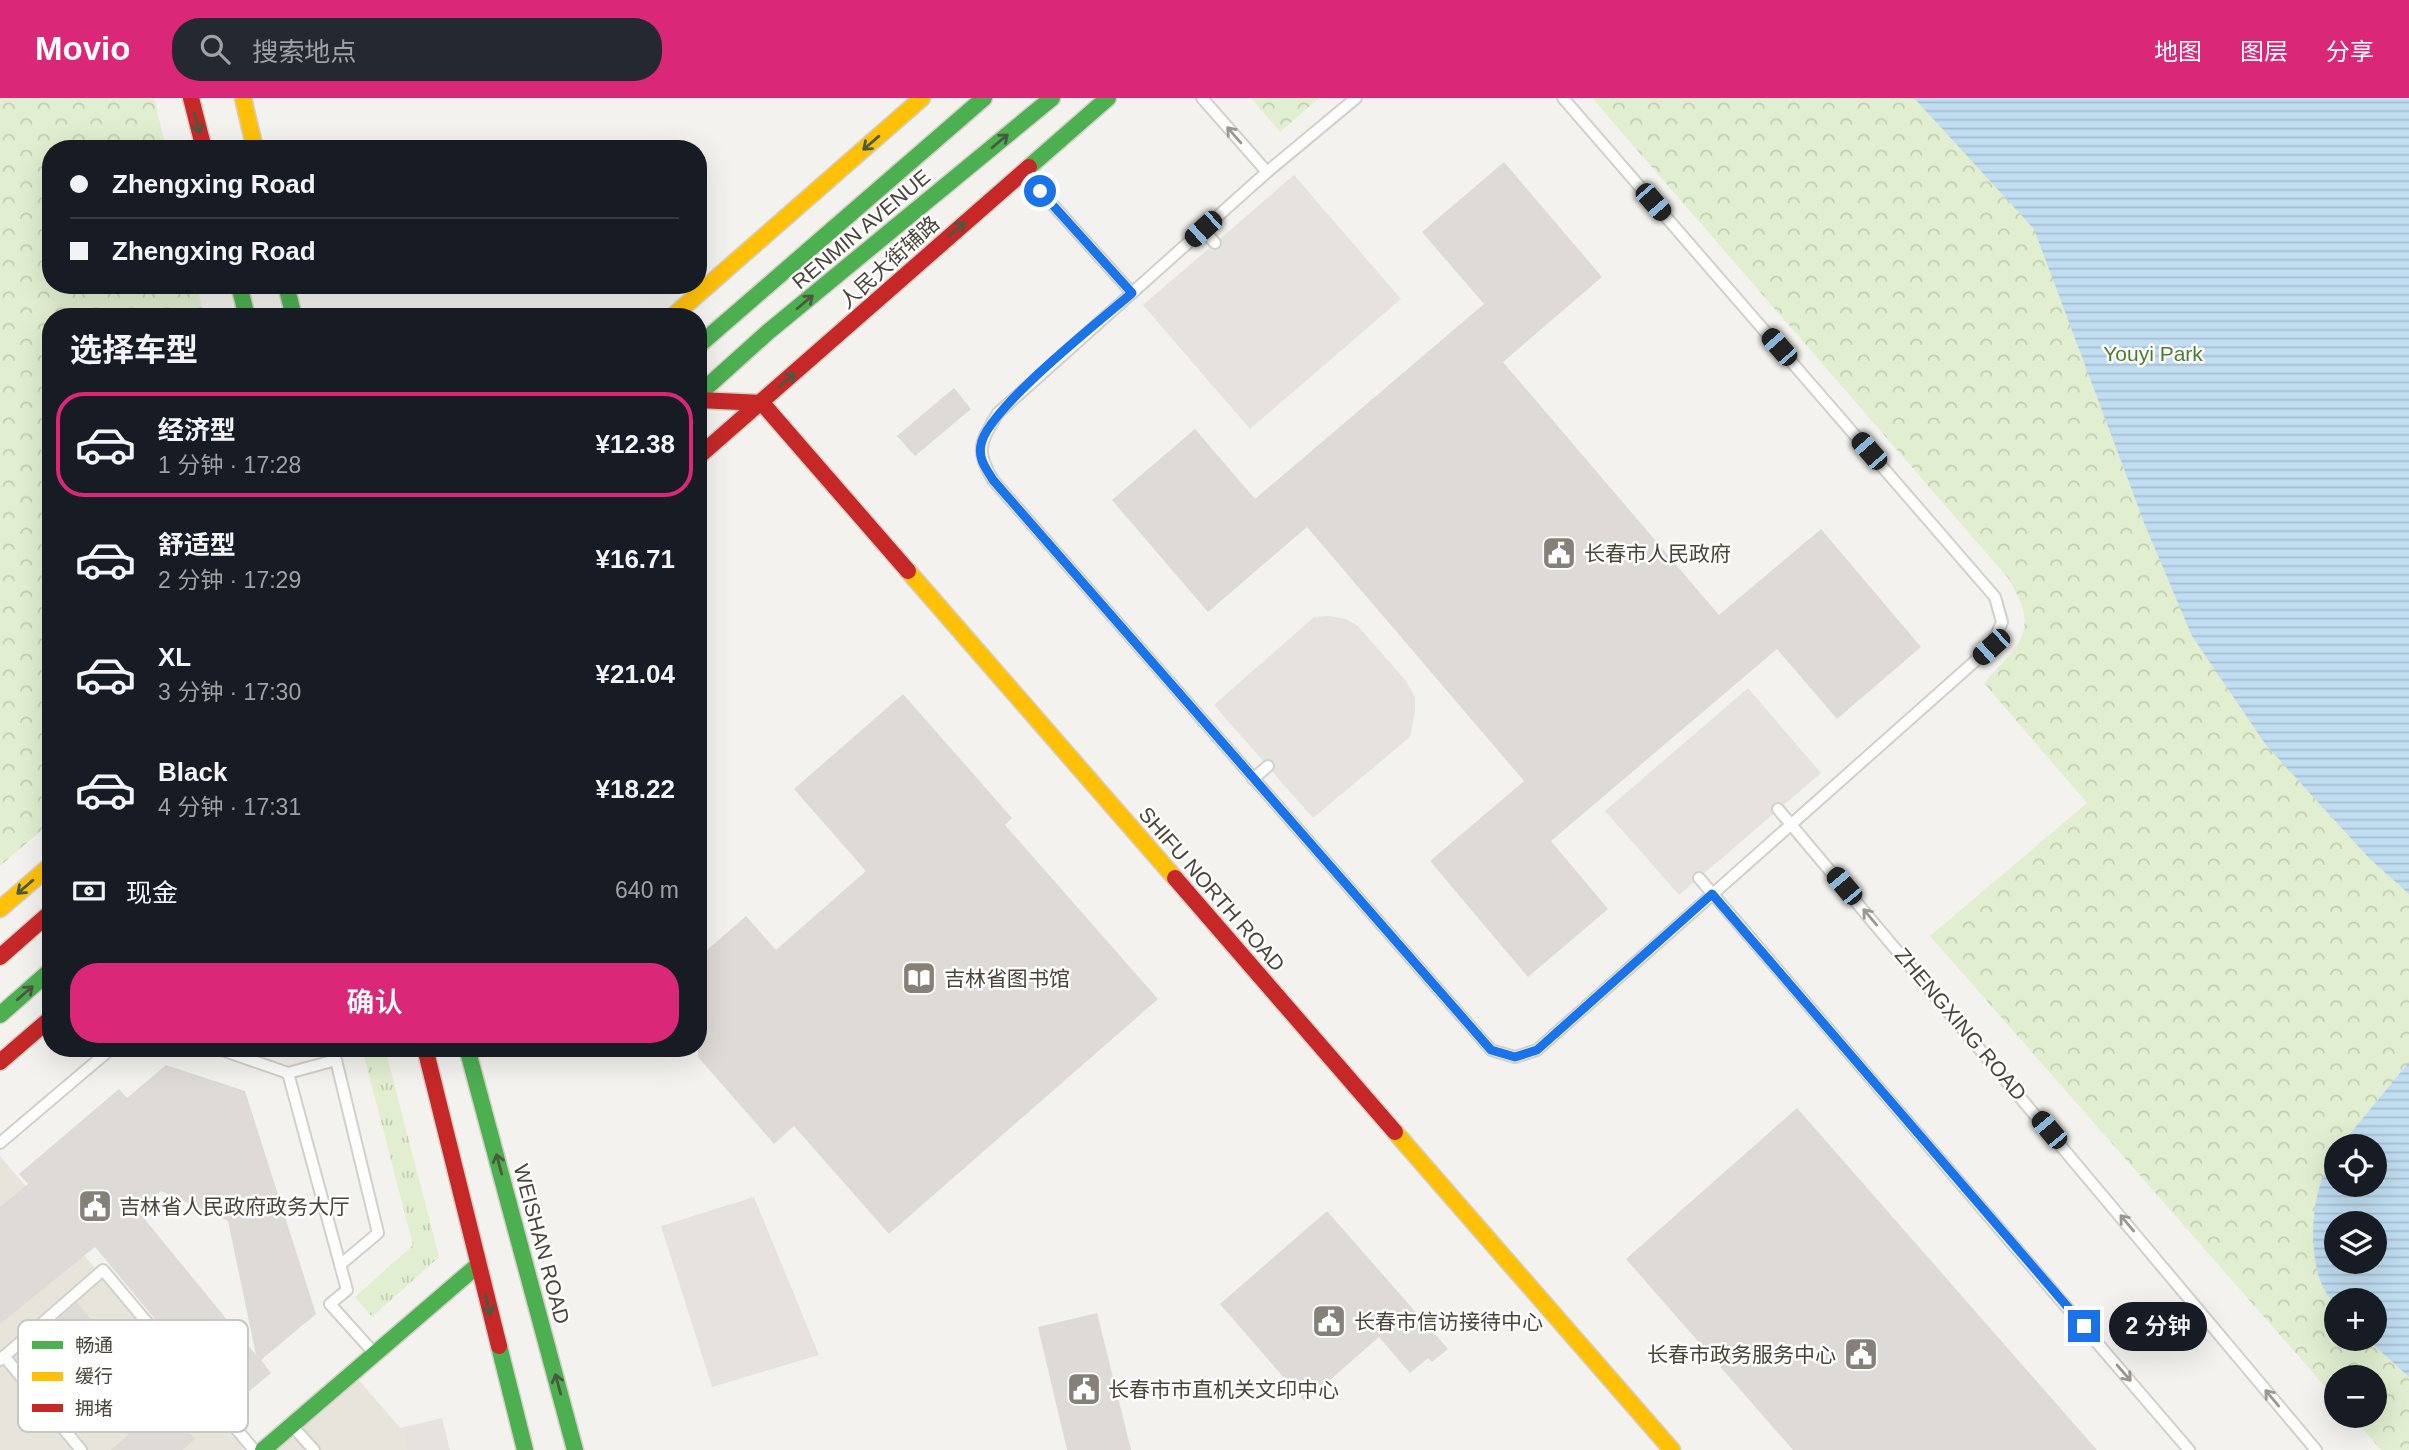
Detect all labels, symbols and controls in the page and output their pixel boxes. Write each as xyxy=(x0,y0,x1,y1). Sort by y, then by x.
search box xyxy=(172,18,662,81)
text: Movio xyxy=(35,30,130,67)
icon: search xyxy=(196,30,234,68)
text: 搜索地点 xyxy=(252,37,356,67)
text: 地图 xyxy=(2154,38,2202,65)
text: 图层 xyxy=(2240,38,2288,65)
text: 分享 xyxy=(2326,38,2374,65)
one-way arrow xyxy=(191,112,204,134)
one-way arrow xyxy=(1226,126,1242,144)
one-way arrow xyxy=(990,134,1008,149)
one-way arrow xyxy=(862,135,880,151)
street label: RENMIN AVENUE xyxy=(788,165,934,293)
text: Zhengxing Road xyxy=(112,169,316,199)
route start xyxy=(1024,175,1056,207)
car xyxy=(1632,179,1675,225)
car xyxy=(1181,207,1226,251)
street label: 人民大街辅路 xyxy=(834,211,944,313)
one-way arrow xyxy=(948,221,966,237)
text: Zhengxing Road xyxy=(112,236,316,266)
one-way arrow xyxy=(796,294,814,310)
car xyxy=(1758,324,1801,370)
text: 选择车型 xyxy=(70,332,198,368)
park label: Youyi Park xyxy=(2103,342,2203,365)
one-way arrow xyxy=(778,372,795,389)
icon: car xyxy=(74,413,137,476)
text: 经济型 xyxy=(158,415,236,445)
car xyxy=(1848,428,1891,474)
text: ¥12.38 xyxy=(595,429,675,459)
text: 1 分钟 · 17:28 xyxy=(158,452,301,478)
icon: car xyxy=(74,528,137,591)
text: 舒适型 xyxy=(158,530,236,560)
public building icon: 长春市人民政府 xyxy=(1540,534,1578,572)
place label: 长春市人民政府 xyxy=(1584,542,1731,565)
text: ¥16.71 xyxy=(595,544,675,574)
text: 2 分钟 · 17:29 xyxy=(158,567,301,593)
car xyxy=(1969,625,2014,669)
text: XL xyxy=(158,642,191,672)
icon: car xyxy=(74,643,137,706)
text: ¥21.04 xyxy=(595,659,675,689)
text: 3 分钟 · 17:30 xyxy=(158,679,301,705)
text: Black xyxy=(158,757,227,787)
icon: car xyxy=(74,758,137,821)
text: ¥18.22 xyxy=(595,774,675,804)
text: 4 分钟 · 17:31 xyxy=(158,794,301,820)
street label: SHIFU NORTH ROAD xyxy=(1135,802,1289,976)
car xyxy=(1823,863,1866,909)
icon: cash xyxy=(70,872,108,910)
text: 640 m xyxy=(615,877,679,903)
text: 现金 xyxy=(126,878,178,908)
one-way arrow xyxy=(17,879,35,895)
one-way arrow xyxy=(1863,908,1879,926)
street label: ZHENGXING ROAD xyxy=(1891,943,2031,1105)
library icon: 吉林省图书馆 xyxy=(900,959,938,997)
button: 确认 xyxy=(70,963,679,1043)
place label: 吉林省图书馆 xyxy=(944,967,1070,990)
one-way arrow xyxy=(16,985,34,1001)
car xyxy=(2028,1107,2071,1153)
map controls xyxy=(2324,1134,2387,1428)
button: locate xyxy=(2324,1134,2387,1197)
one-way arrow xyxy=(492,1153,505,1176)
street label: WEISHAN ROAD xyxy=(510,1162,574,1326)
public building icon: 吉林省人民政府政务大厅 xyxy=(76,1187,114,1225)
place label: 吉林省人民政府政务大厅 xyxy=(119,1195,350,1218)
button: layers xyxy=(2324,1211,2387,1274)
one-way arrow xyxy=(2119,1214,2135,1232)
button: + xyxy=(2324,1288,2387,1351)
one-way arrow xyxy=(482,1293,495,1316)
public building icon: 长春市信访接待中心 xyxy=(1310,1302,1348,1340)
callout: 2 分钟 xyxy=(2108,1302,2206,1350)
place label: 长春市信访接待中心 xyxy=(1354,1310,1543,1333)
route end xyxy=(2068,1310,2100,1342)
text: 2 分钟 xyxy=(2125,1313,2191,1339)
legend xyxy=(18,1320,248,1432)
text: 畅通 xyxy=(75,1335,113,1356)
public building icon: 长春市政务服务中心 xyxy=(1842,1335,1880,1373)
place label: 长春市政务服务中心 xyxy=(1647,1343,1836,1366)
one-way arrow xyxy=(2116,1364,2132,1382)
button: − xyxy=(2324,1365,2387,1428)
text: 缓行 xyxy=(75,1366,113,1387)
public building icon: 长春市市直机关文印中心 xyxy=(1065,1370,1103,1408)
one-way arrow xyxy=(551,1373,564,1396)
place label: 长春市市直机关文印中心 xyxy=(1108,1378,1339,1401)
one-way arrow xyxy=(2264,1389,2280,1407)
text: 拥堵 xyxy=(75,1398,113,1419)

